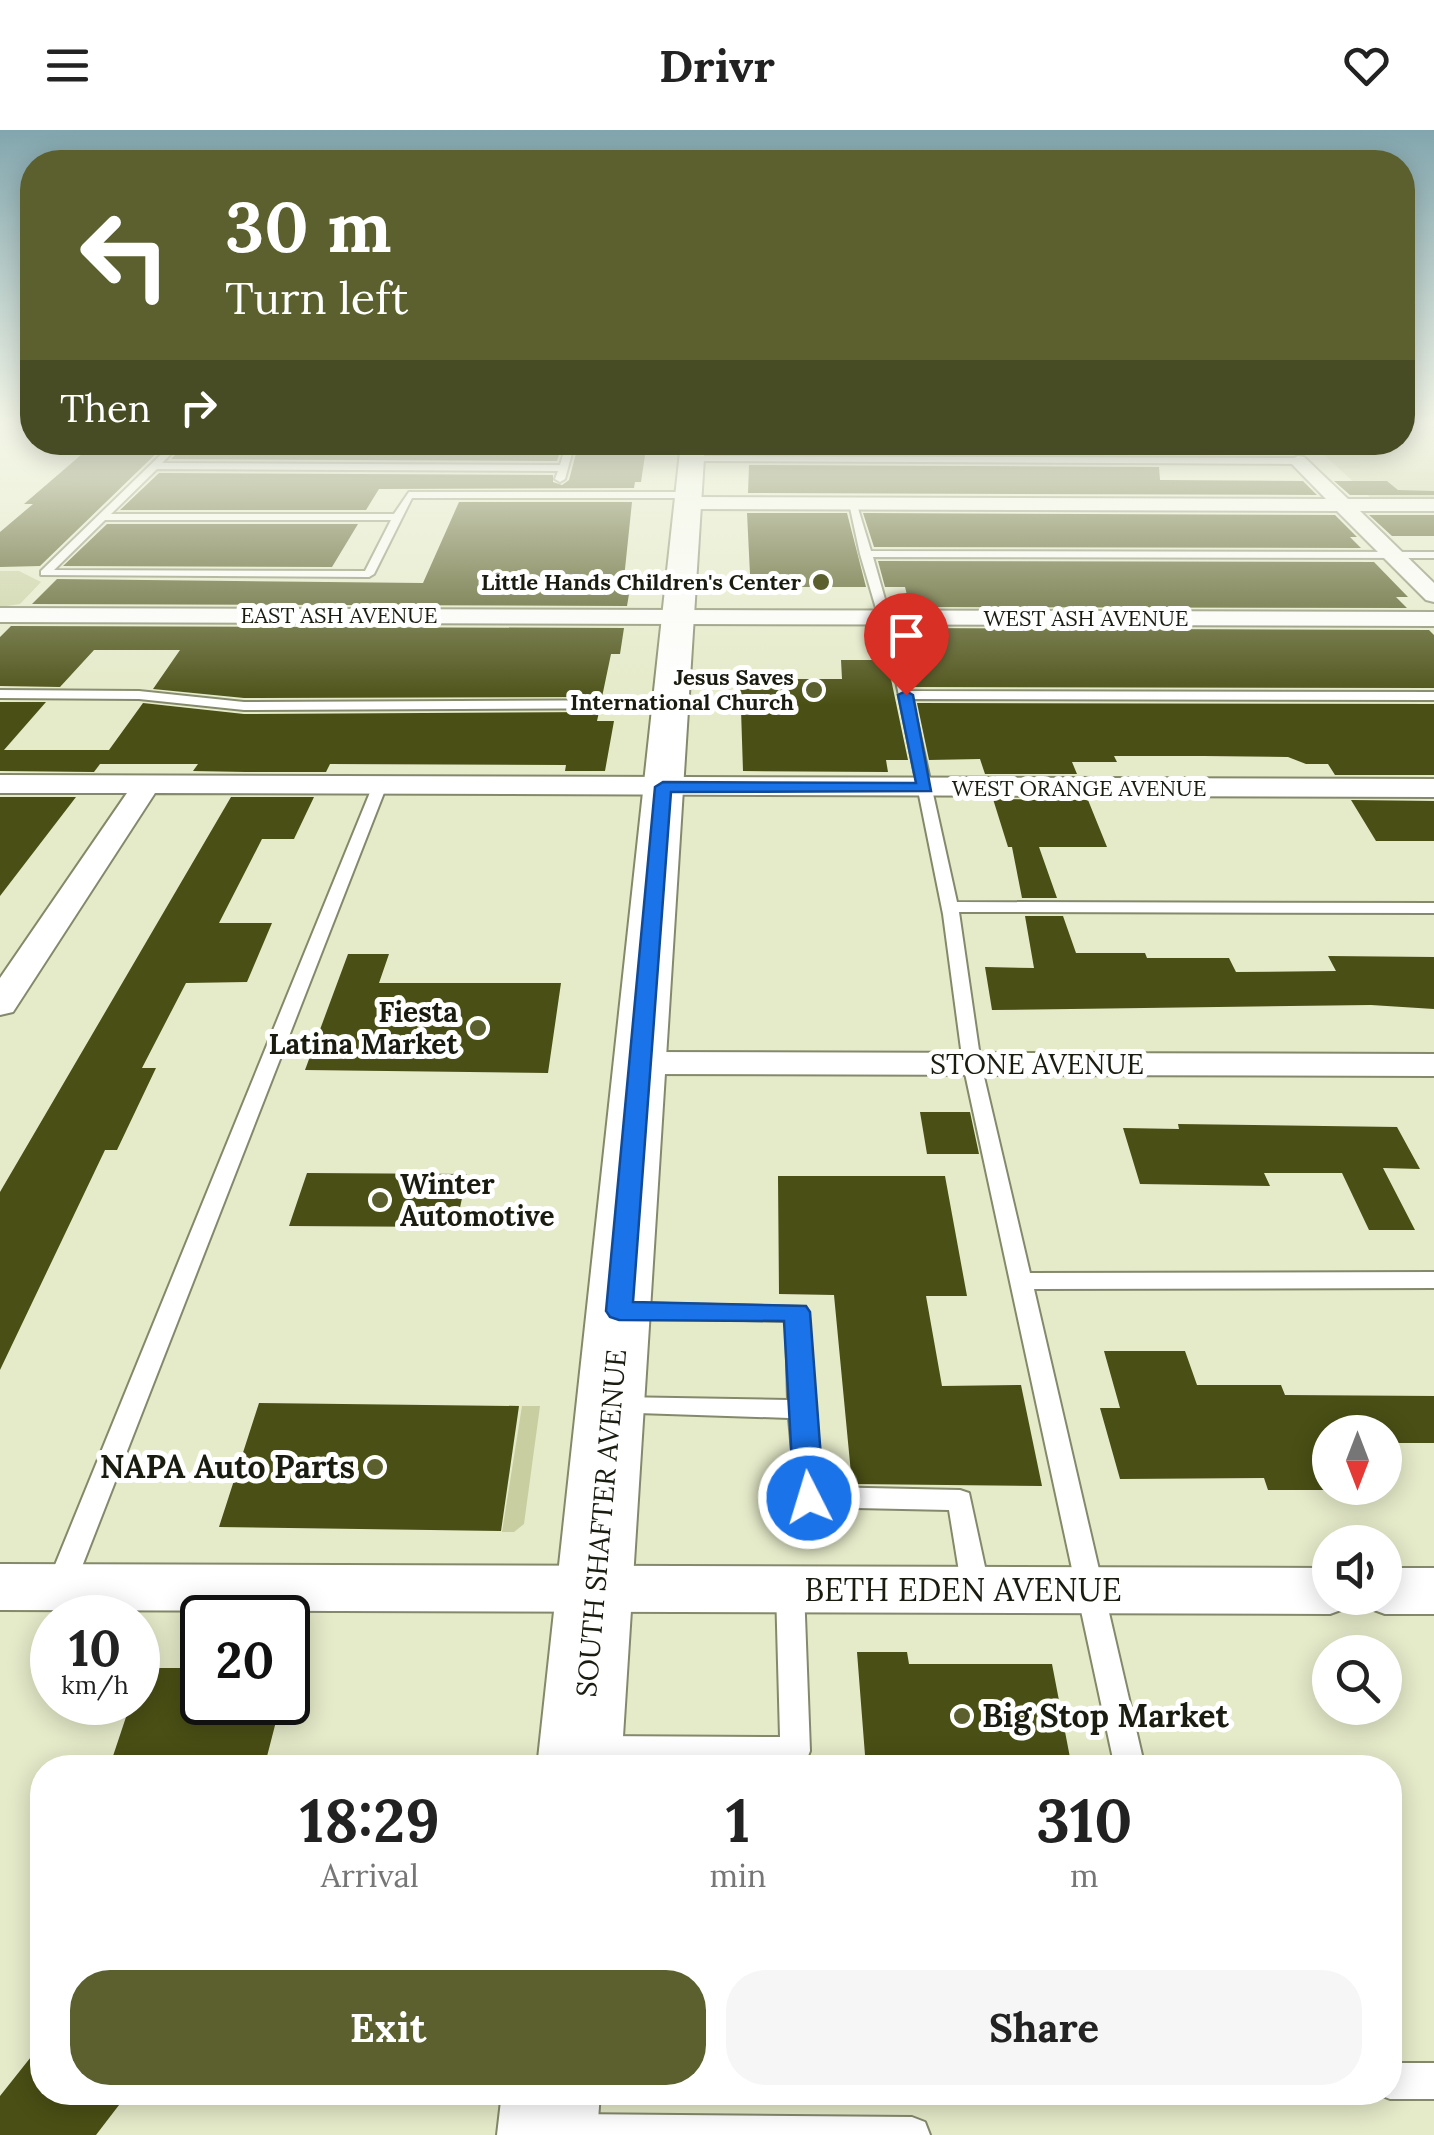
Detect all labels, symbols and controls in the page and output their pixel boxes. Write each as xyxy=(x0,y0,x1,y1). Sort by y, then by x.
text: Drivr xyxy=(659,37,775,94)
icon: menu xyxy=(40,38,95,93)
icon: heart xyxy=(1339,38,1394,93)
text: 30 m xyxy=(225,182,392,271)
icon: left xyxy=(60,190,190,320)
text: Turn left xyxy=(225,269,408,326)
icon: right xyxy=(171,380,226,435)
text: Then xyxy=(60,384,151,432)
place label: Little Hands Children's Center xyxy=(481,568,801,596)
marker: Little Hands Children's Center xyxy=(810,571,832,593)
pin xyxy=(864,593,949,696)
street label: EAST ASH AVENUE xyxy=(241,601,437,629)
street label: WEST ASH AVENUE xyxy=(983,604,1189,632)
icon: arrive xyxy=(879,608,934,663)
place label: Jesus Saves International Church xyxy=(570,663,794,716)
marker: Jesus Saves International Church xyxy=(803,679,825,701)
street label: WEST ORANGE AVENUE xyxy=(952,774,1206,802)
place label: Fiesta Latina Market xyxy=(268,994,458,1062)
marker: Fiesta Latina Market xyxy=(467,1017,489,1039)
street label: STONE AVENUE xyxy=(930,1046,1144,1082)
place label: Winter Automotive xyxy=(400,1166,555,1234)
marker: Winter Automotive xyxy=(369,1189,391,1211)
street label: SOUTH SHAFTER AVENUE xyxy=(568,1348,634,1698)
north arrow xyxy=(1312,1415,1402,1505)
map controls xyxy=(1312,1415,1402,1725)
place label: NAPA Auto Parts xyxy=(100,1446,355,1487)
position arrow xyxy=(757,1446,861,1550)
marker: NAPA Auto Parts xyxy=(364,1456,386,1478)
button: sound xyxy=(1312,1525,1402,1615)
street label: BETH EDEN AVENUE xyxy=(804,1569,1122,1610)
speed limit sign: 20 xyxy=(180,1595,310,1725)
text: 10 xyxy=(69,1616,121,1680)
button: search xyxy=(1312,1635,1402,1725)
text: km/h xyxy=(61,1669,129,1701)
place label: Big Stop Market xyxy=(982,1695,1229,1736)
marker: Big Stop Market xyxy=(951,1705,973,1727)
text: 18:29 xyxy=(300,1782,440,1858)
text: 1 xyxy=(726,1782,750,1858)
text: 310 xyxy=(1036,1782,1132,1858)
text: Arrival xyxy=(321,1855,419,1896)
text: min xyxy=(710,1855,767,1896)
text: m xyxy=(1070,1855,1099,1896)
button: Exit xyxy=(70,1970,706,2085)
button: Share xyxy=(726,1970,1362,2085)

